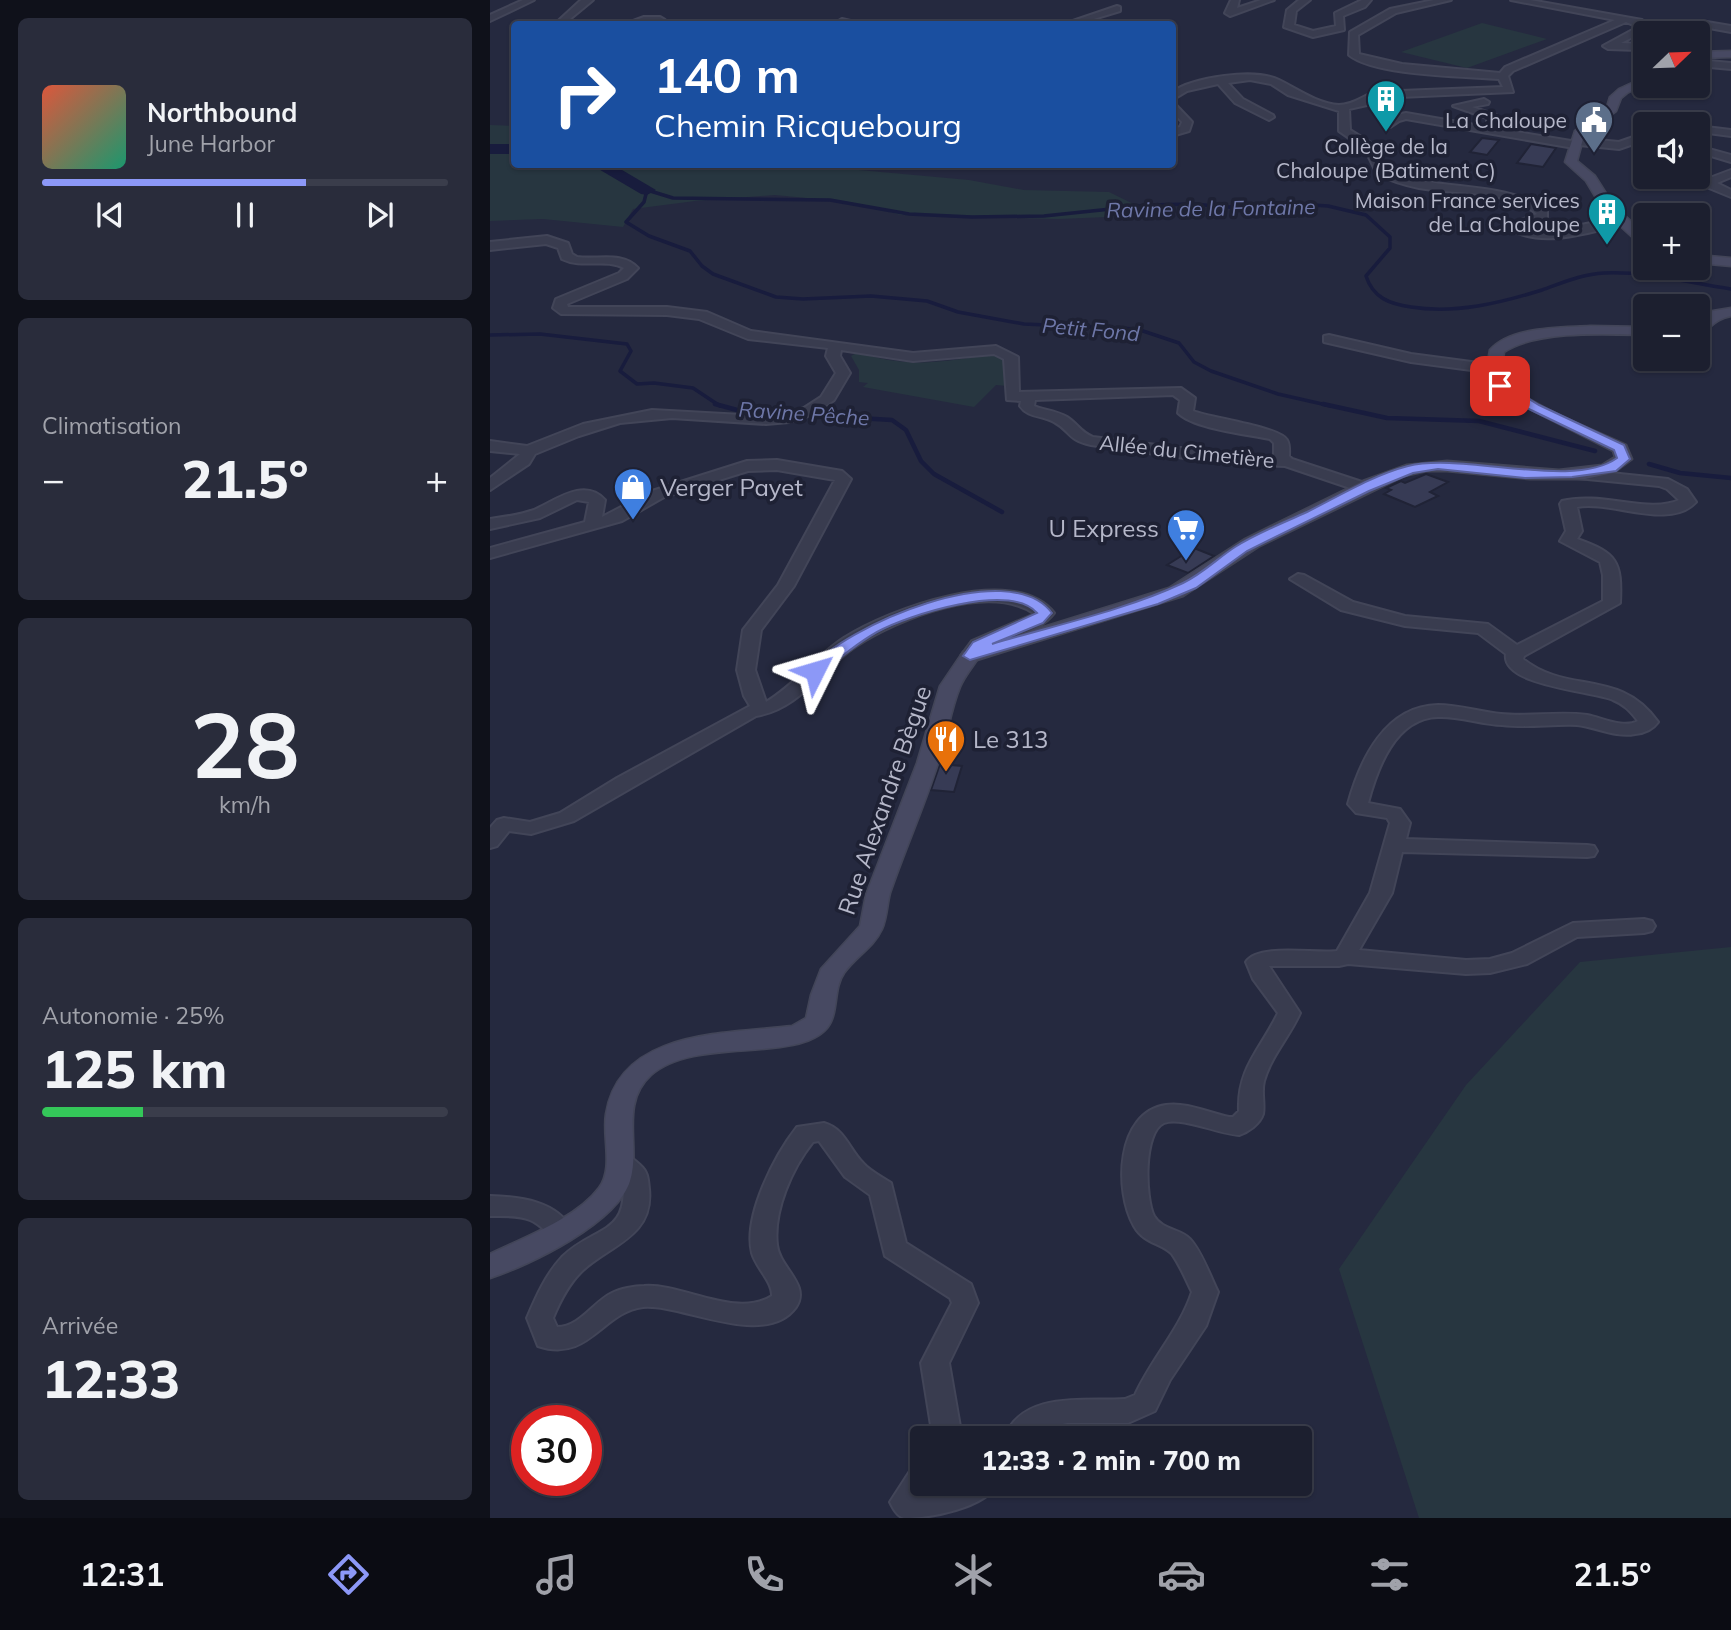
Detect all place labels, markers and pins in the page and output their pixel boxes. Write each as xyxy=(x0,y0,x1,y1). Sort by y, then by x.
building icon: Collège de la Chaloupe (Batiment C) xyxy=(1365,78,1407,133)
public building icon: La Chaloupe xyxy=(1573,99,1615,154)
place label: La Chaloupe xyxy=(1445,107,1567,133)
place label: Collège de la Chaloupe (Batiment C) xyxy=(1276,133,1496,183)
place label: Maison France services de La Chaloupe xyxy=(1355,187,1580,237)
building icon: Maison France services de La Chaloupe xyxy=(1586,191,1628,246)
pin xyxy=(1470,356,1530,416)
shop icon: Verger Payet xyxy=(612,466,654,521)
place label: Verger Payet xyxy=(660,472,803,502)
supermarket icon: U Express xyxy=(1165,507,1207,562)
place label: U Express xyxy=(1048,513,1159,543)
restaurant icon: Le 313 xyxy=(925,718,967,773)
place label: Le 313 xyxy=(973,724,1048,754)

